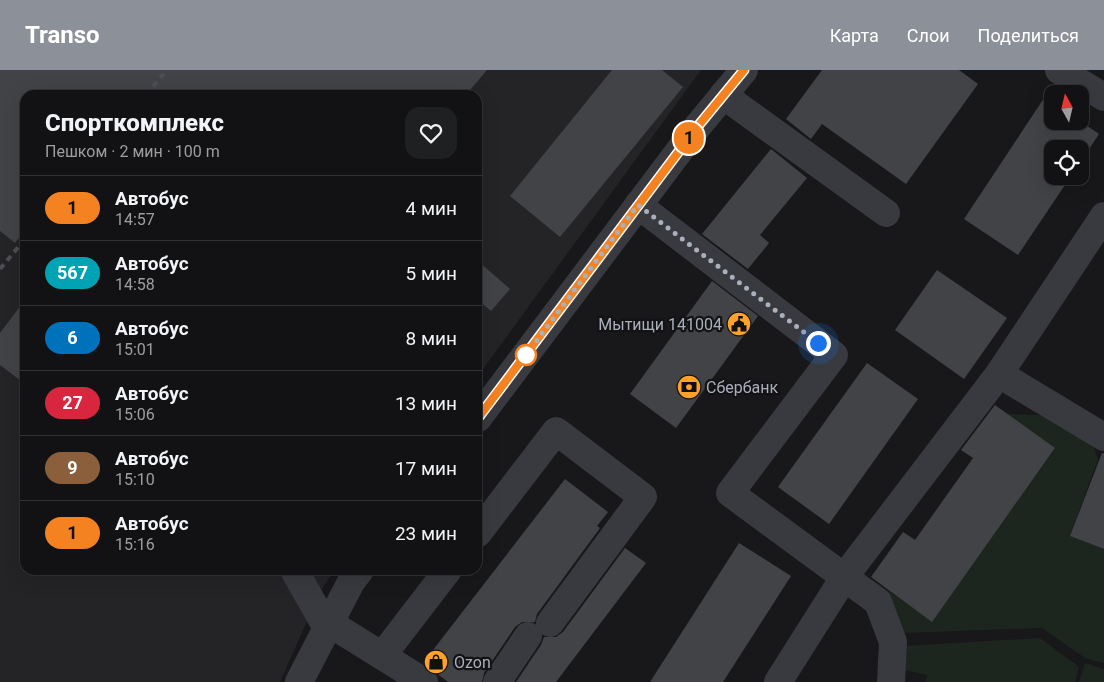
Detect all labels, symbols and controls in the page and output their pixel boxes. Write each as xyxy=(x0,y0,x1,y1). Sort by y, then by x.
text: Transo xyxy=(25,21,100,49)
text: Карта xyxy=(830,25,879,46)
text: Слои xyxy=(907,25,950,46)
text: Поделиться xyxy=(978,25,1079,46)
north arrow xyxy=(1044,85,1089,130)
map controls xyxy=(1044,85,1089,185)
button: heart xyxy=(405,107,457,159)
text: Спорткомплекс xyxy=(45,109,224,137)
line badge: 1 xyxy=(673,122,705,154)
text: 1 xyxy=(684,127,694,148)
button: locate xyxy=(1044,140,1089,185)
text: Пешком · 2 мин · 100 m xyxy=(45,142,220,161)
text: Автобус xyxy=(115,187,189,210)
text: 1 xyxy=(67,197,78,218)
text: 4 мин xyxy=(406,197,457,220)
text: 14:57 xyxy=(115,210,155,229)
text: Автобус xyxy=(115,252,189,275)
text: 567 xyxy=(57,262,88,283)
text: 5 мин xyxy=(406,262,457,285)
text: 14:58 xyxy=(115,275,155,294)
public building icon: Мытищи 141004 xyxy=(726,311,752,337)
place label: Мытищи 141004 xyxy=(598,315,722,334)
text: Автобус xyxy=(115,317,189,340)
text: 6 xyxy=(67,327,78,348)
text: 8 мин xyxy=(406,327,457,350)
your location xyxy=(806,331,831,356)
text: 15:01 xyxy=(115,340,155,359)
unlabelled marker xyxy=(515,344,537,366)
bank icon: Сбербанк xyxy=(676,374,702,400)
place label: Сбербанк xyxy=(706,378,779,397)
text: Автобус xyxy=(115,382,189,405)
text: 27 xyxy=(62,392,83,413)
text: 13 мин xyxy=(395,392,457,415)
text: 15:06 xyxy=(115,405,155,424)
text: Автобус xyxy=(115,447,189,470)
text: 9 xyxy=(67,457,78,478)
text: 17 мин xyxy=(395,457,457,480)
text: 15:10 xyxy=(115,470,155,489)
text: Автобус xyxy=(115,512,189,535)
text: 1 xyxy=(67,522,78,543)
text: 23 мин xyxy=(395,522,457,545)
text: 15:16 xyxy=(115,535,155,554)
shop icon: Ozon xyxy=(423,649,449,675)
place label: Ozon xyxy=(454,653,491,672)

